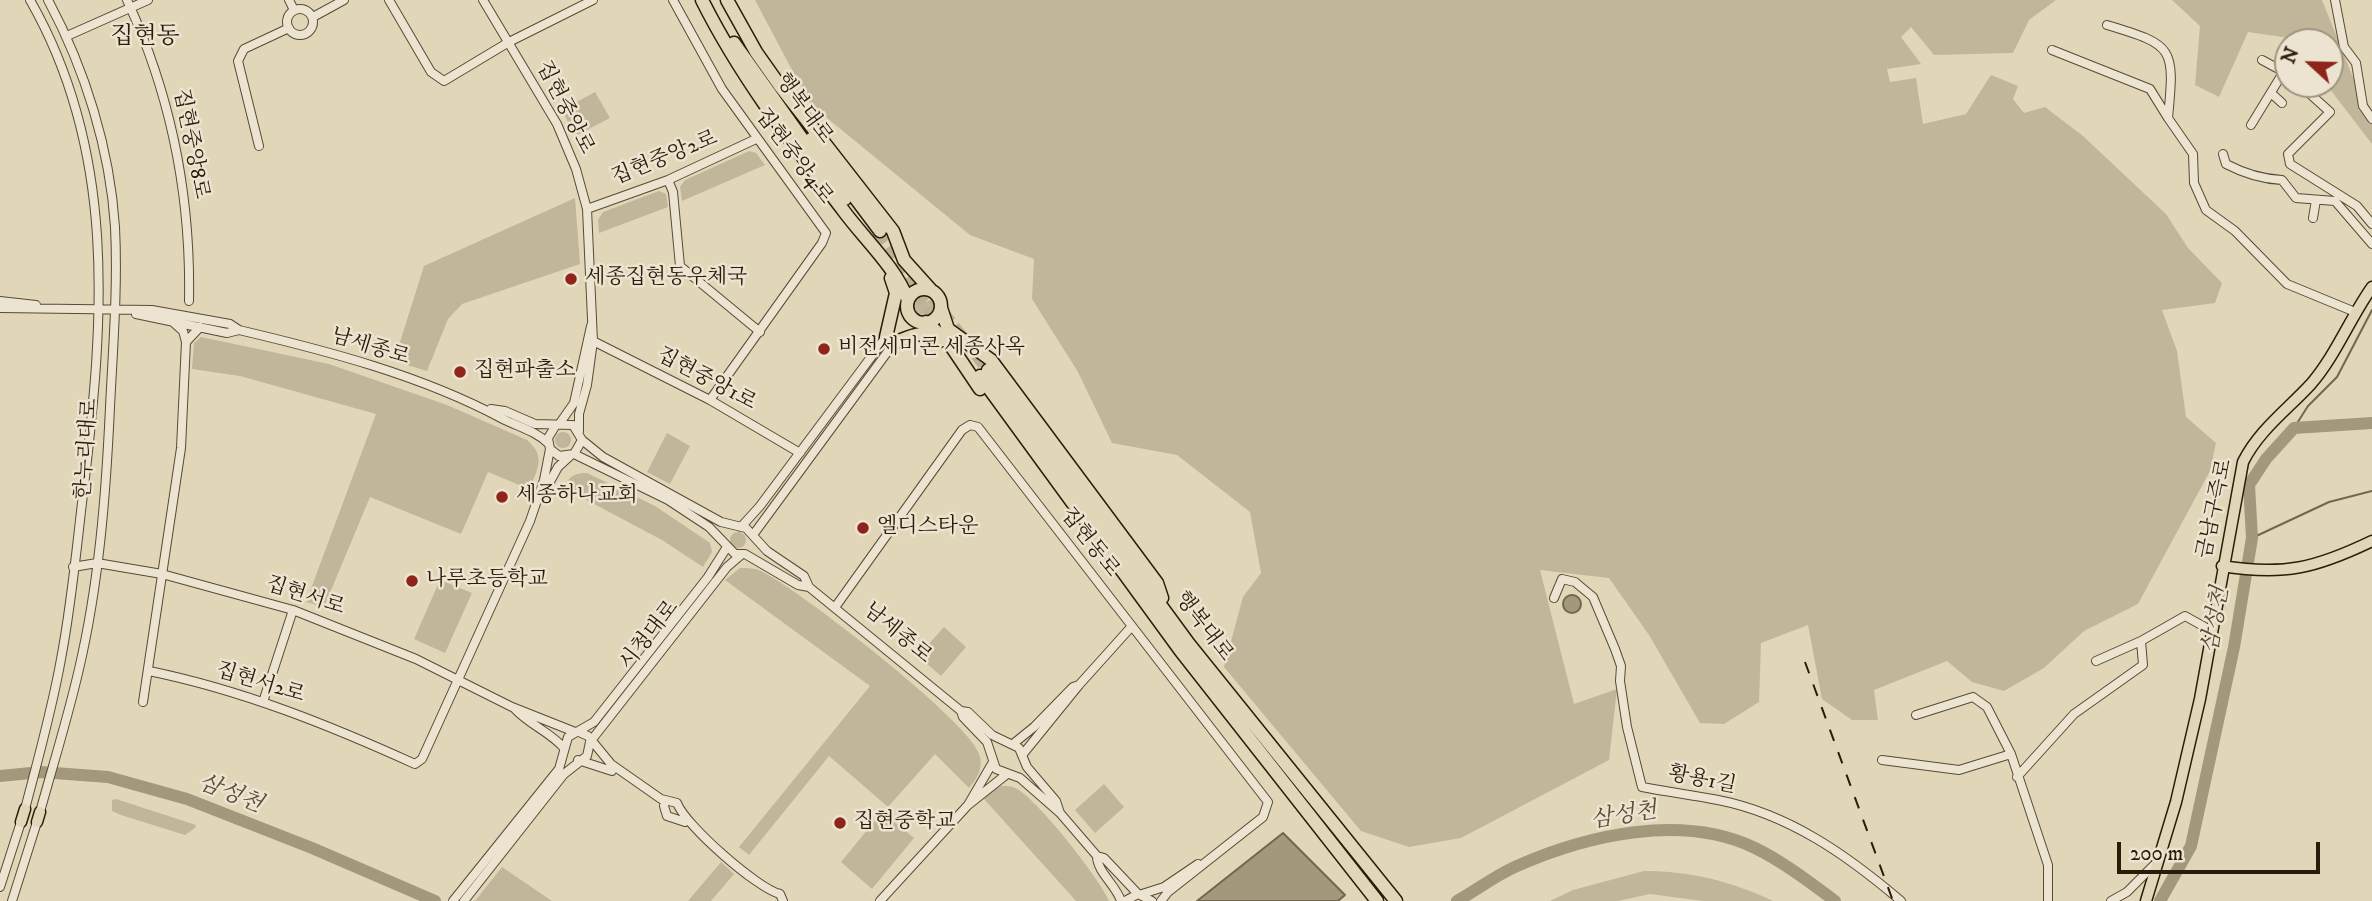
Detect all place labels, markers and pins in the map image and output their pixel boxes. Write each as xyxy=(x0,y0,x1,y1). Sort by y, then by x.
place label: 세종집현동우체국 xyxy=(585,266,747,292)
marker: 세종집현동우체국 xyxy=(563,271,579,287)
place label: 비전세미콘 세종사옥 xyxy=(838,336,1025,362)
marker: 비전세미콘 세종사옥 xyxy=(816,341,832,357)
place label: 집현파출소 xyxy=(474,359,575,385)
marker: 집현파출소 xyxy=(452,364,468,380)
place label: 세종하나교회 xyxy=(516,484,638,510)
marker: 세종하나교회 xyxy=(494,489,510,505)
place label: 엘디스타운 xyxy=(877,515,978,541)
marker: 엘디스타운 xyxy=(855,520,871,536)
place label: 나루초등학교 xyxy=(426,568,548,594)
marker: 나루초등학교 xyxy=(404,573,420,589)
place label: 집현중학교 xyxy=(854,810,955,836)
marker: 집현중학교 xyxy=(832,815,848,831)

